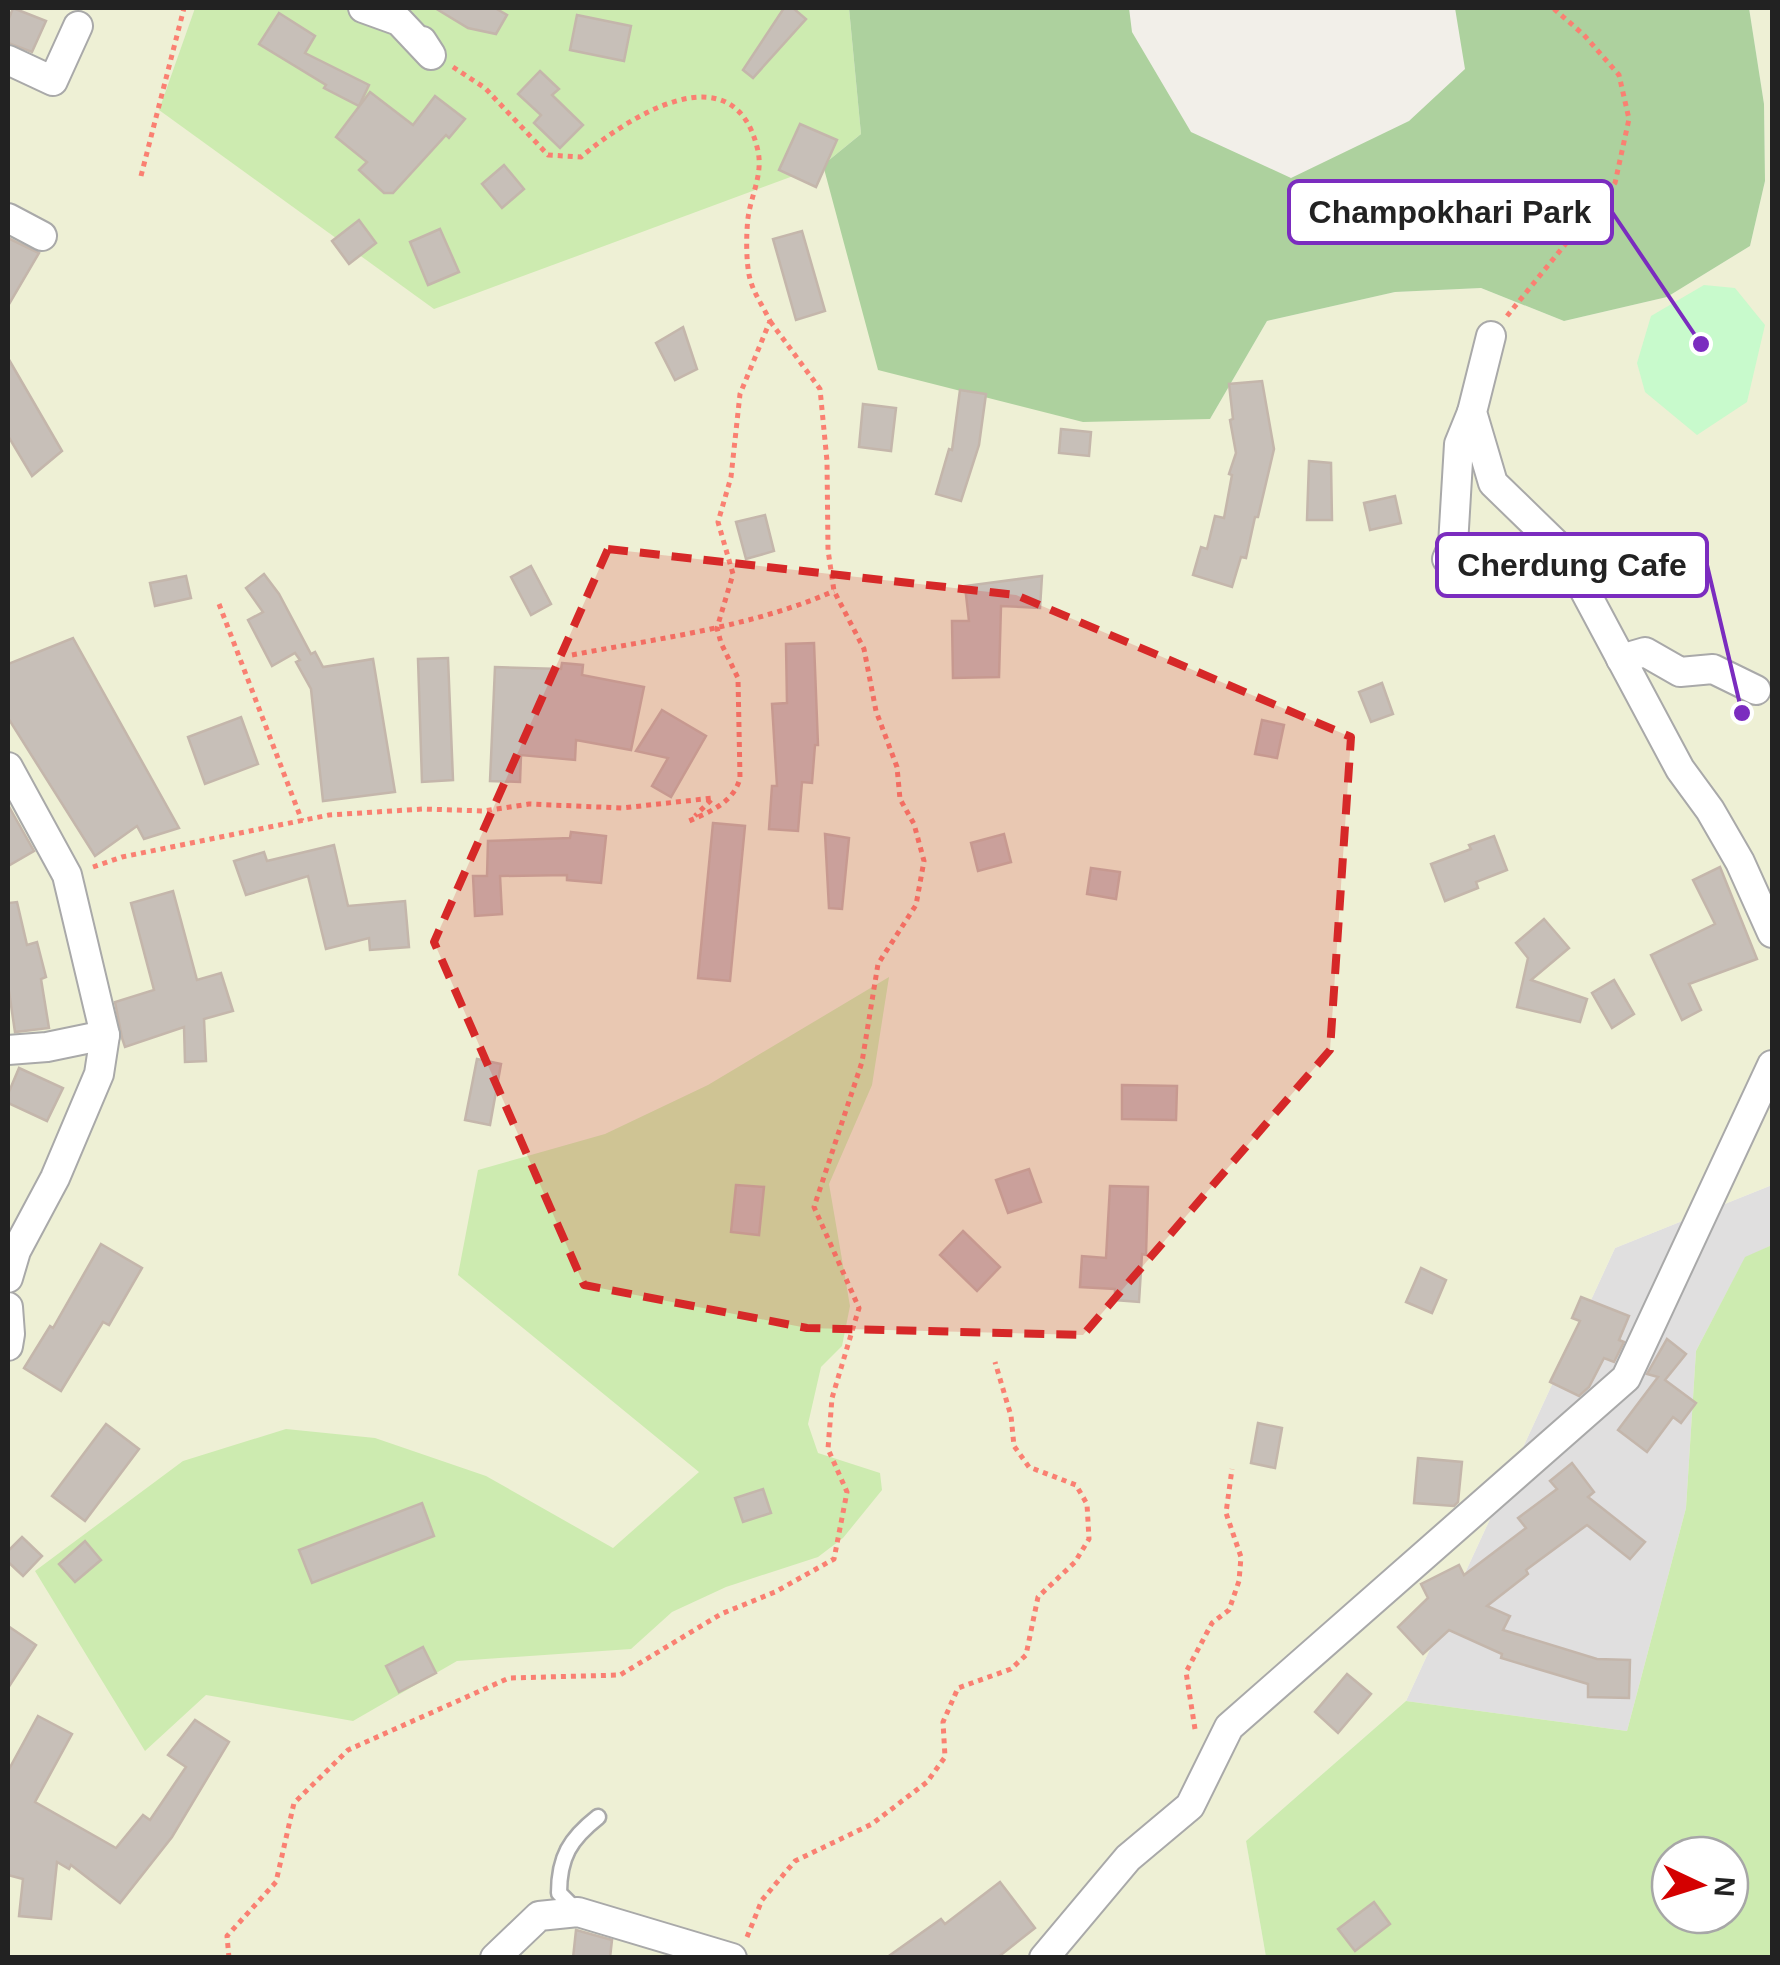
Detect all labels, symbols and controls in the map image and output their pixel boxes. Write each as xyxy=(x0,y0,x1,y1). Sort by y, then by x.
callout: Champokhari Park xyxy=(1289,181,1612,243)
text: Champokhari Park xyxy=(1309,194,1592,230)
callout: Cherdung Cafe xyxy=(1437,534,1707,596)
text: Cherdung Cafe xyxy=(1457,547,1687,583)
north arrow xyxy=(1650,1835,1750,1935)
text: N xyxy=(1708,1876,1741,1898)

